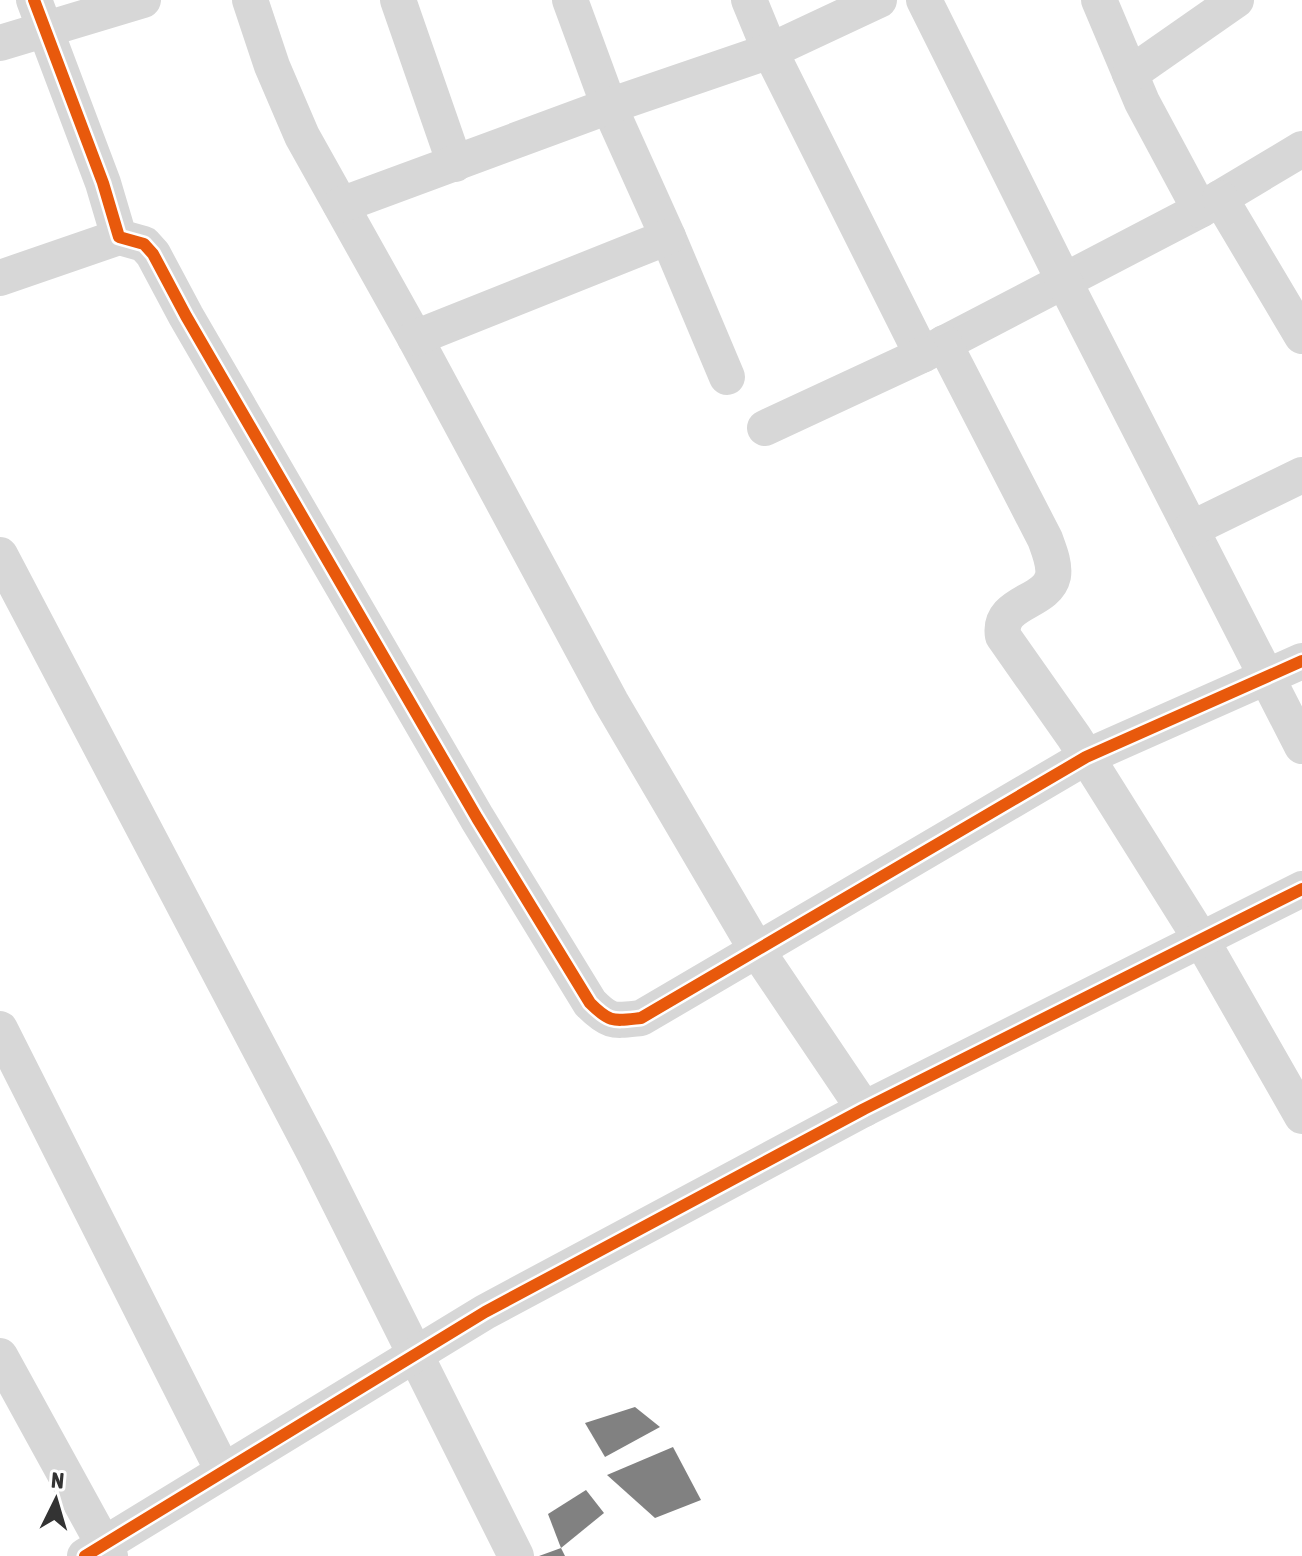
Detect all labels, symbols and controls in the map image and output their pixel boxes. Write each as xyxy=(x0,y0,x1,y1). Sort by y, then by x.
north arrow xyxy=(16,1460,96,1540)
text: N xyxy=(50,1467,65,1494)

